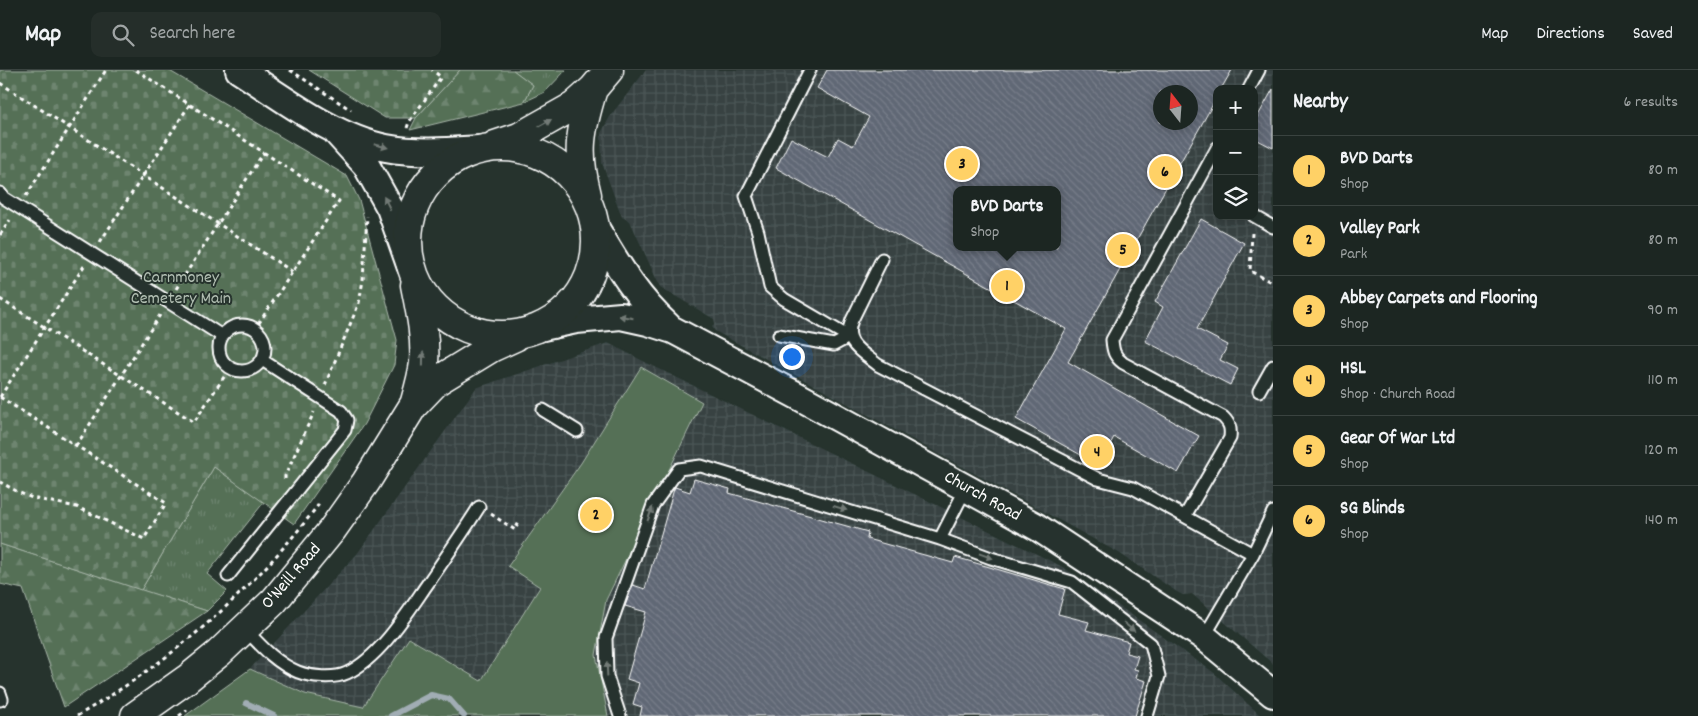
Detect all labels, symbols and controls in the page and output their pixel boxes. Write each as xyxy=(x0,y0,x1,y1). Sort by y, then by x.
search box xyxy=(91,12,441,57)
text: Map xyxy=(25,18,61,52)
icon: search xyxy=(109,21,137,49)
text: Search here xyxy=(149,21,235,48)
text: Map xyxy=(1481,22,1508,47)
text: Directions xyxy=(1536,22,1605,47)
text: Saved xyxy=(1633,22,1673,47)
north arrow xyxy=(1153,85,1198,130)
map controls xyxy=(1213,85,1258,220)
button: + xyxy=(1213,85,1258,130)
text: Nearby xyxy=(1293,88,1348,118)
text: 6 results xyxy=(1623,91,1678,114)
one-way arrow xyxy=(538,118,552,127)
button: − xyxy=(1213,130,1258,175)
one-way arrow xyxy=(374,142,389,150)
pin: 3 xyxy=(946,145,978,183)
text: BVD Darts xyxy=(1340,146,1413,173)
pin: 6 xyxy=(1149,153,1181,191)
text: 1 xyxy=(1307,159,1311,182)
text: 80 m xyxy=(1648,159,1678,182)
text: Shop xyxy=(1340,173,1369,196)
button: layers xyxy=(1213,175,1258,220)
popup xyxy=(953,186,1061,251)
text: BVD Darts xyxy=(970,194,1044,221)
one-way arrow xyxy=(383,196,391,211)
text: Valley Park xyxy=(1340,216,1420,243)
text: Shop xyxy=(970,221,999,244)
text: 2 xyxy=(1306,229,1313,252)
text: 80 m xyxy=(1648,229,1678,252)
pin: 5 xyxy=(1107,231,1139,269)
text: Park xyxy=(1340,243,1367,266)
park label: Carnmoney Cemetery Main xyxy=(131,266,231,312)
pin: 1 xyxy=(991,267,1023,305)
text: Abbey Carpets and Flooring xyxy=(1340,286,1538,313)
text: 3 xyxy=(1305,299,1313,322)
text: 90 m xyxy=(1647,299,1678,322)
one-way arrow xyxy=(618,313,634,321)
text: Shop xyxy=(1340,313,1369,336)
your location xyxy=(779,344,805,370)
one-way arrow xyxy=(419,351,427,367)
text: HSL xyxy=(1340,356,1366,383)
text: 4 xyxy=(1306,369,1312,392)
text: 110 m xyxy=(1648,369,1678,392)
text: Shop · Church Road xyxy=(1340,383,1455,406)
text: Gear Of War Ltd xyxy=(1340,426,1455,453)
pin: 4 xyxy=(1081,433,1113,471)
text: 5 xyxy=(1305,439,1313,462)
text: 120 m xyxy=(1644,439,1678,462)
text: Shop xyxy=(1340,453,1369,476)
street label: Church Road xyxy=(939,466,1025,528)
pin: 2 xyxy=(580,496,612,534)
text: SG Blinds xyxy=(1340,496,1405,523)
one-way arrow xyxy=(833,505,848,513)
one-way arrow xyxy=(647,507,654,522)
text: 6 xyxy=(1305,509,1313,532)
text: 140 m xyxy=(1644,509,1678,532)
text: Shop xyxy=(1340,523,1369,546)
street label: O'Neill Road xyxy=(256,538,328,616)
one-way arrow xyxy=(979,552,994,560)
one-way arrow xyxy=(1122,622,1135,633)
one-way arrow xyxy=(602,661,610,677)

